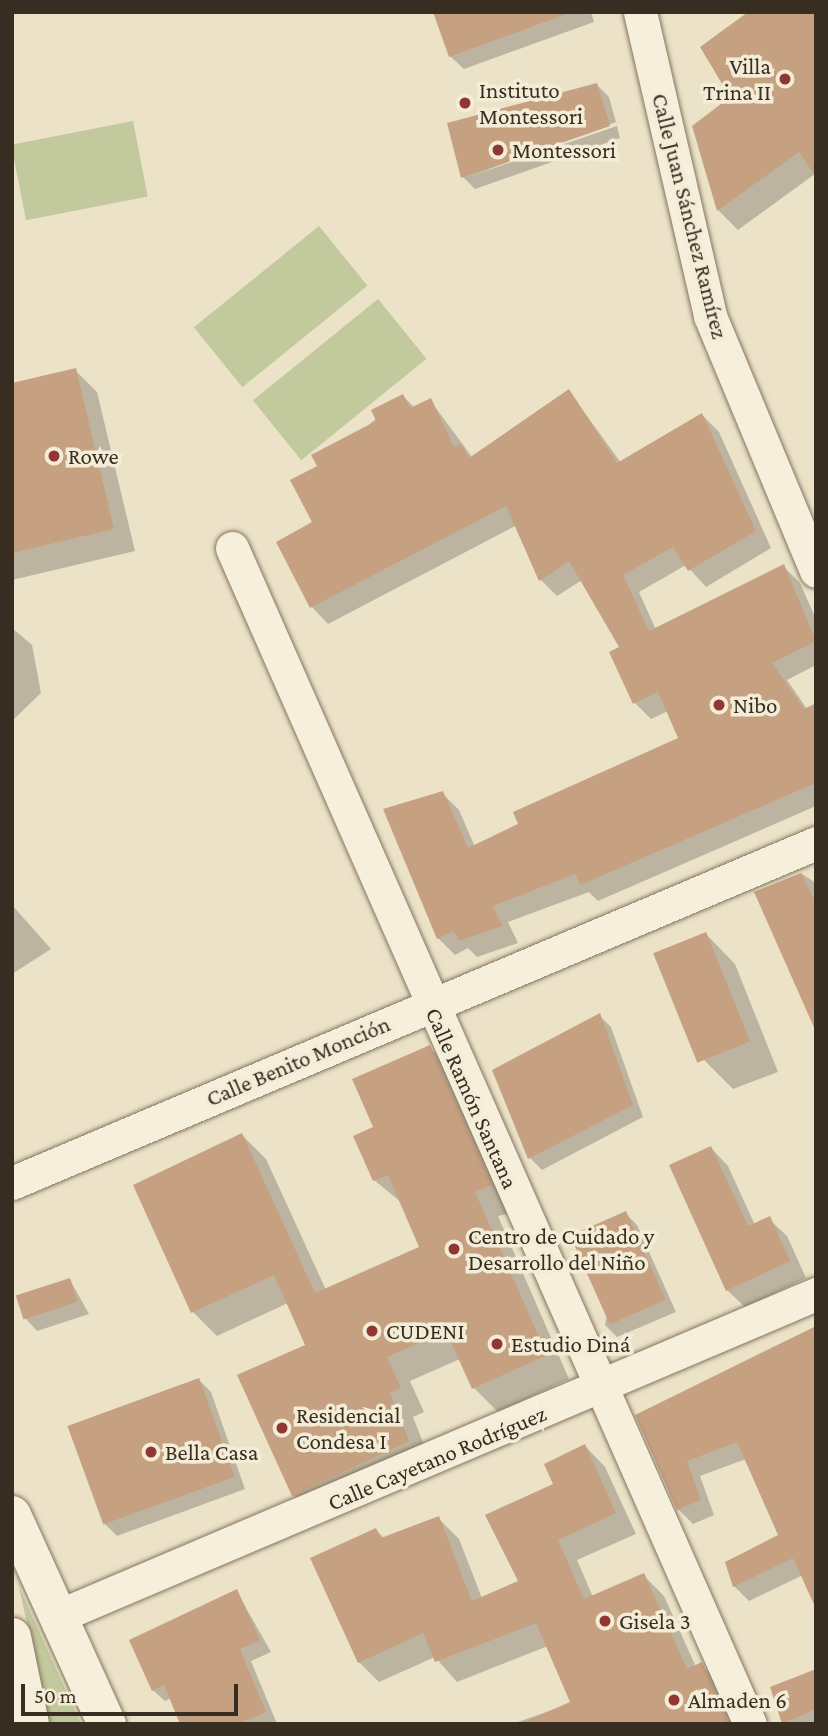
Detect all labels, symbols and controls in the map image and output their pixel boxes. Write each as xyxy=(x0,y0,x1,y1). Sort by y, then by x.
place label: Villa Trina II xyxy=(703,52,771,106)
marker: Villa Trina II xyxy=(777,71,793,87)
place label: Instituto Montessori xyxy=(479,76,583,130)
street label: Calle Juan Sánchez Ramírez xyxy=(646,90,734,342)
marker: Instituto Montessori xyxy=(457,95,473,111)
place label: Montessori xyxy=(512,136,616,164)
marker: Montessori xyxy=(490,142,506,158)
place label: Rowe xyxy=(68,442,119,470)
marker: Rowe xyxy=(46,448,62,464)
place label: Nibo xyxy=(733,691,777,719)
marker: Nibo xyxy=(711,697,727,713)
street label: Calle Ramón Santana xyxy=(420,1003,524,1193)
street label: Calle Benito Monción xyxy=(202,1010,394,1112)
place label: Centro de Cuidado y Desarrollo del Niño xyxy=(468,1222,654,1276)
marker: Centro de Cuidado y Desarrollo del Niño xyxy=(446,1241,462,1257)
place label: CUDENI xyxy=(386,1317,464,1345)
marker: CUDENI xyxy=(364,1323,380,1339)
place label: Estudio Diná xyxy=(511,1330,631,1358)
marker: Estudio Diná xyxy=(489,1336,505,1352)
street label: Calle Cayetano Rodríguez xyxy=(324,1399,550,1517)
place label: Residencial Condesa I xyxy=(296,1401,400,1455)
marker: Residencial Condesa I xyxy=(274,1420,290,1436)
place label: Bella Casa xyxy=(165,1438,259,1466)
marker: Bella Casa xyxy=(143,1444,159,1460)
place label: Gisela 3 xyxy=(619,1607,691,1635)
marker: Gisela 3 xyxy=(597,1613,613,1629)
scale bar xyxy=(24,1670,242,1714)
text: 50 m xyxy=(34,1684,77,1708)
place label: Almaden 6 xyxy=(688,1686,787,1714)
marker: Almaden 6 xyxy=(666,1692,682,1708)

